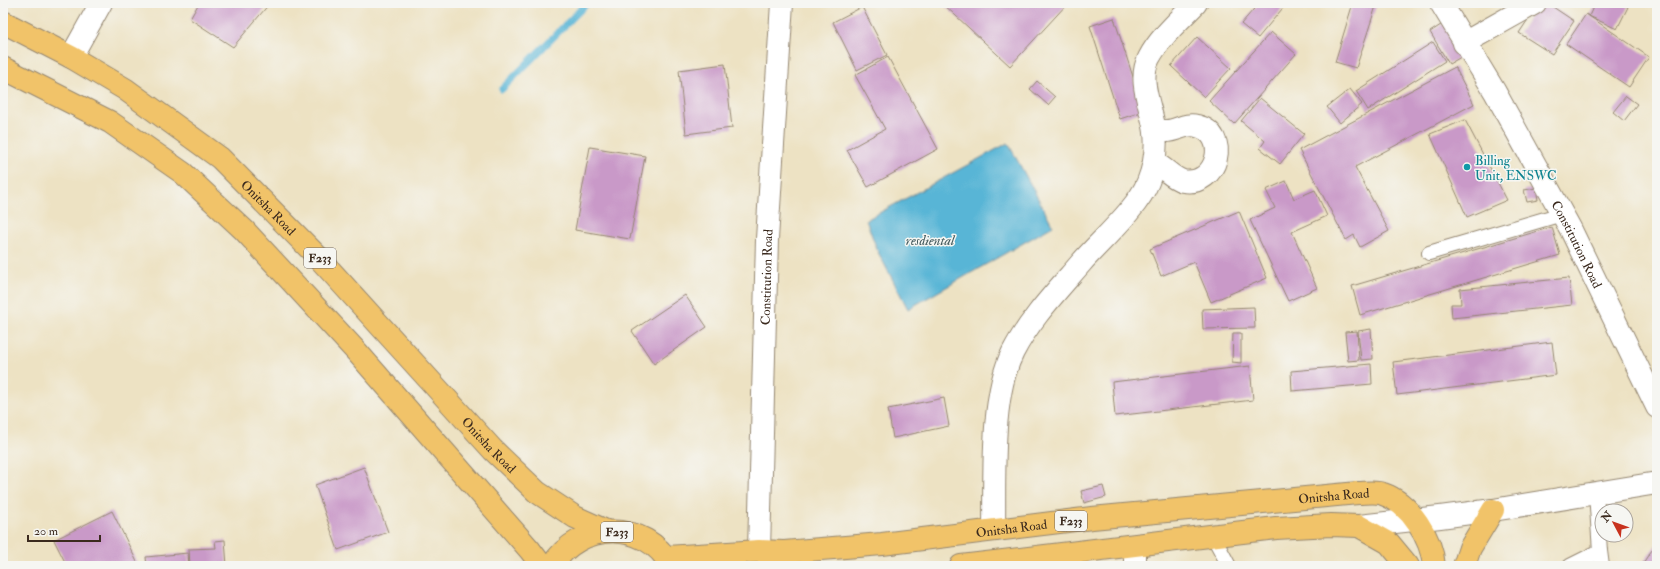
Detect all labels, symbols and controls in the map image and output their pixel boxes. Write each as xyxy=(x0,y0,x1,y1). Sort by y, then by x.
place label: Billing Unit, ENSWC xyxy=(1475,153,1556,184)
marker: Billing Unit, ENSWC xyxy=(1462,162,1472,172)
street label: Onitsha Road xyxy=(237,177,299,239)
street label: Constitution Road xyxy=(1547,198,1605,291)
street label: Constitution Road xyxy=(758,228,777,325)
water label: resdiental xyxy=(906,232,956,249)
road number: F233 xyxy=(304,248,336,268)
street label: Onitsha Road xyxy=(458,414,519,477)
street label: Onitsha Road xyxy=(1298,485,1371,508)
north arrow xyxy=(1594,503,1634,543)
text: N xyxy=(1598,508,1616,526)
road number: F233 xyxy=(1055,511,1087,531)
scale bar xyxy=(28,517,100,543)
street label: Onitsha Road xyxy=(975,517,1049,541)
road number: F233 xyxy=(601,522,633,542)
text: 20 m xyxy=(34,524,59,539)

